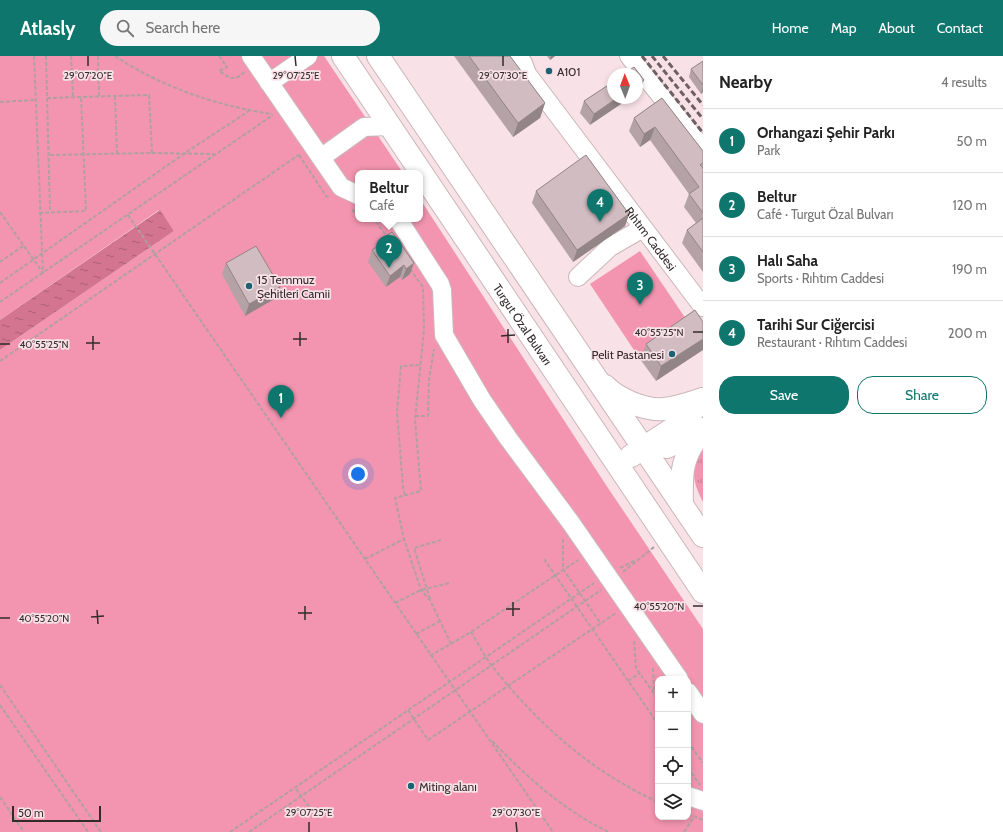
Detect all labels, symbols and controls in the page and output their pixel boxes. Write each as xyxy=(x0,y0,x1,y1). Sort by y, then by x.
search box xyxy=(100,10,380,46)
text: Atlasly xyxy=(20,17,76,40)
icon: search xyxy=(114,17,136,39)
text: Search here xyxy=(146,19,220,37)
text: Home xyxy=(772,19,809,37)
text: Map xyxy=(831,19,856,37)
text: About xyxy=(878,19,915,37)
text: Contact xyxy=(937,19,983,37)
place label: A101 xyxy=(557,64,580,79)
marker: A101 xyxy=(544,66,554,76)
north arrow xyxy=(607,68,643,104)
text: 29°07'20"E xyxy=(64,69,113,82)
text: 29°07'25"E xyxy=(273,69,320,82)
text: 29°07'30"E xyxy=(479,69,528,82)
text: Nearby xyxy=(719,72,772,92)
text: 4 results xyxy=(941,74,987,90)
text: Orhangazi Şehir Parkı xyxy=(757,124,895,142)
text: 1 xyxy=(730,133,734,149)
text: 50 m xyxy=(957,133,987,149)
text: Park xyxy=(757,142,780,158)
popup xyxy=(355,170,423,222)
text: Beltur xyxy=(369,179,409,197)
text: Beltur xyxy=(757,188,796,206)
pin: 4 xyxy=(587,189,613,222)
text: Café xyxy=(369,197,394,213)
text: 2 xyxy=(729,197,735,213)
text: 120 m xyxy=(953,197,987,213)
street label: Rıhtım Caddesi xyxy=(622,203,680,273)
text: Café · Turgut Özal Bulvarı xyxy=(757,206,893,222)
pin: 2 xyxy=(376,235,402,268)
text: Halı Saha xyxy=(757,252,818,270)
text: 3 xyxy=(728,261,736,277)
text: 190 m xyxy=(952,261,987,277)
text: Sports · Rıhtım Caddesi xyxy=(757,270,884,286)
place label: 15 Temmuz Şehitleri Camii xyxy=(257,272,330,301)
pin: 3 xyxy=(627,272,653,305)
marker: 15 Temmuz Şehitleri Camii xyxy=(244,281,254,291)
street label: Turgut Özal Bulvarı xyxy=(490,281,556,368)
text: Tarihi Sur Ciğercisi xyxy=(757,316,874,334)
text: 4 xyxy=(728,325,736,341)
text: 200 m xyxy=(948,325,987,341)
text: 40°55'25"N xyxy=(634,326,684,339)
text: Restaurant · Rıhtım Caddesi xyxy=(757,334,907,350)
text: 40°55'25"N xyxy=(19,338,69,351)
place label: Pelit Pastanesi xyxy=(591,347,664,362)
marker: Pelit Pastanesi xyxy=(667,349,677,359)
button: Save xyxy=(719,376,849,414)
button: Share xyxy=(857,376,987,414)
pin: 1 xyxy=(268,385,294,418)
your location xyxy=(348,464,368,484)
text: 40°55'20"N xyxy=(634,600,684,613)
text: 40°55'20"N xyxy=(19,612,69,625)
map controls xyxy=(655,676,691,820)
button: + xyxy=(655,676,691,712)
button: − xyxy=(655,712,691,748)
button: locate xyxy=(655,748,691,784)
place label: Miting alanı xyxy=(419,779,477,794)
marker: Miting alanı xyxy=(406,781,416,791)
button: layers xyxy=(655,784,691,820)
scale bar xyxy=(12,804,101,823)
text: 50 m xyxy=(18,806,44,820)
text: 29°07'25"E xyxy=(286,806,333,819)
text: 29°07'30"E xyxy=(492,806,541,819)

